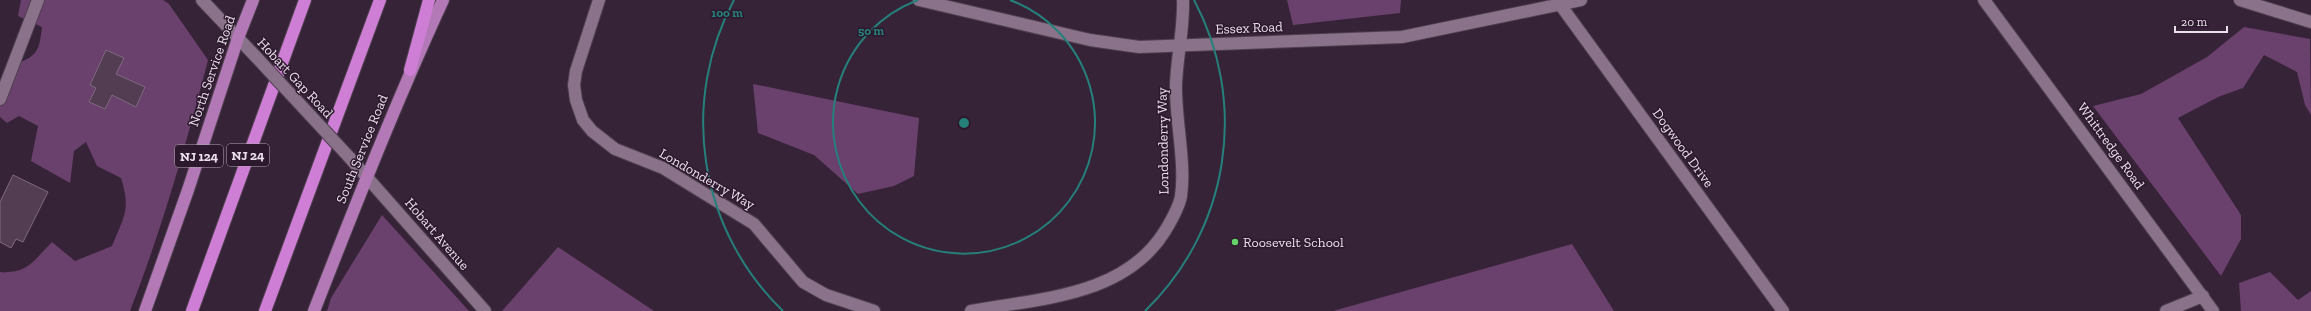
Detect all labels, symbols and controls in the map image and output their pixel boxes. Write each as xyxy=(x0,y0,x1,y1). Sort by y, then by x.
text: 100 m xyxy=(711,6,743,20)
scale bar xyxy=(2175,8,2227,34)
street label: North Service Road xyxy=(185,13,239,129)
text: 20 m xyxy=(2181,15,2208,29)
street label: Essex Road xyxy=(1215,18,1283,38)
text: 50 m xyxy=(858,24,884,38)
street label: Hobart Gap Road xyxy=(254,34,337,122)
street label: Londonderry Way xyxy=(1154,86,1172,195)
street label: South Service Road xyxy=(332,92,392,206)
street label: Whittredge Road xyxy=(2074,99,2148,193)
street label: Dogwood Drive xyxy=(1649,105,1718,191)
centre of rings xyxy=(957,116,971,130)
road number: NJ 24 xyxy=(227,144,269,166)
road number: NJ 124 xyxy=(175,145,223,167)
street label: Londonderry Way xyxy=(656,145,758,214)
street label: Hobart Avenue xyxy=(401,195,473,274)
place label: Roosevelt School xyxy=(1243,234,1344,251)
marker: Roosevelt School xyxy=(1230,237,1240,247)

